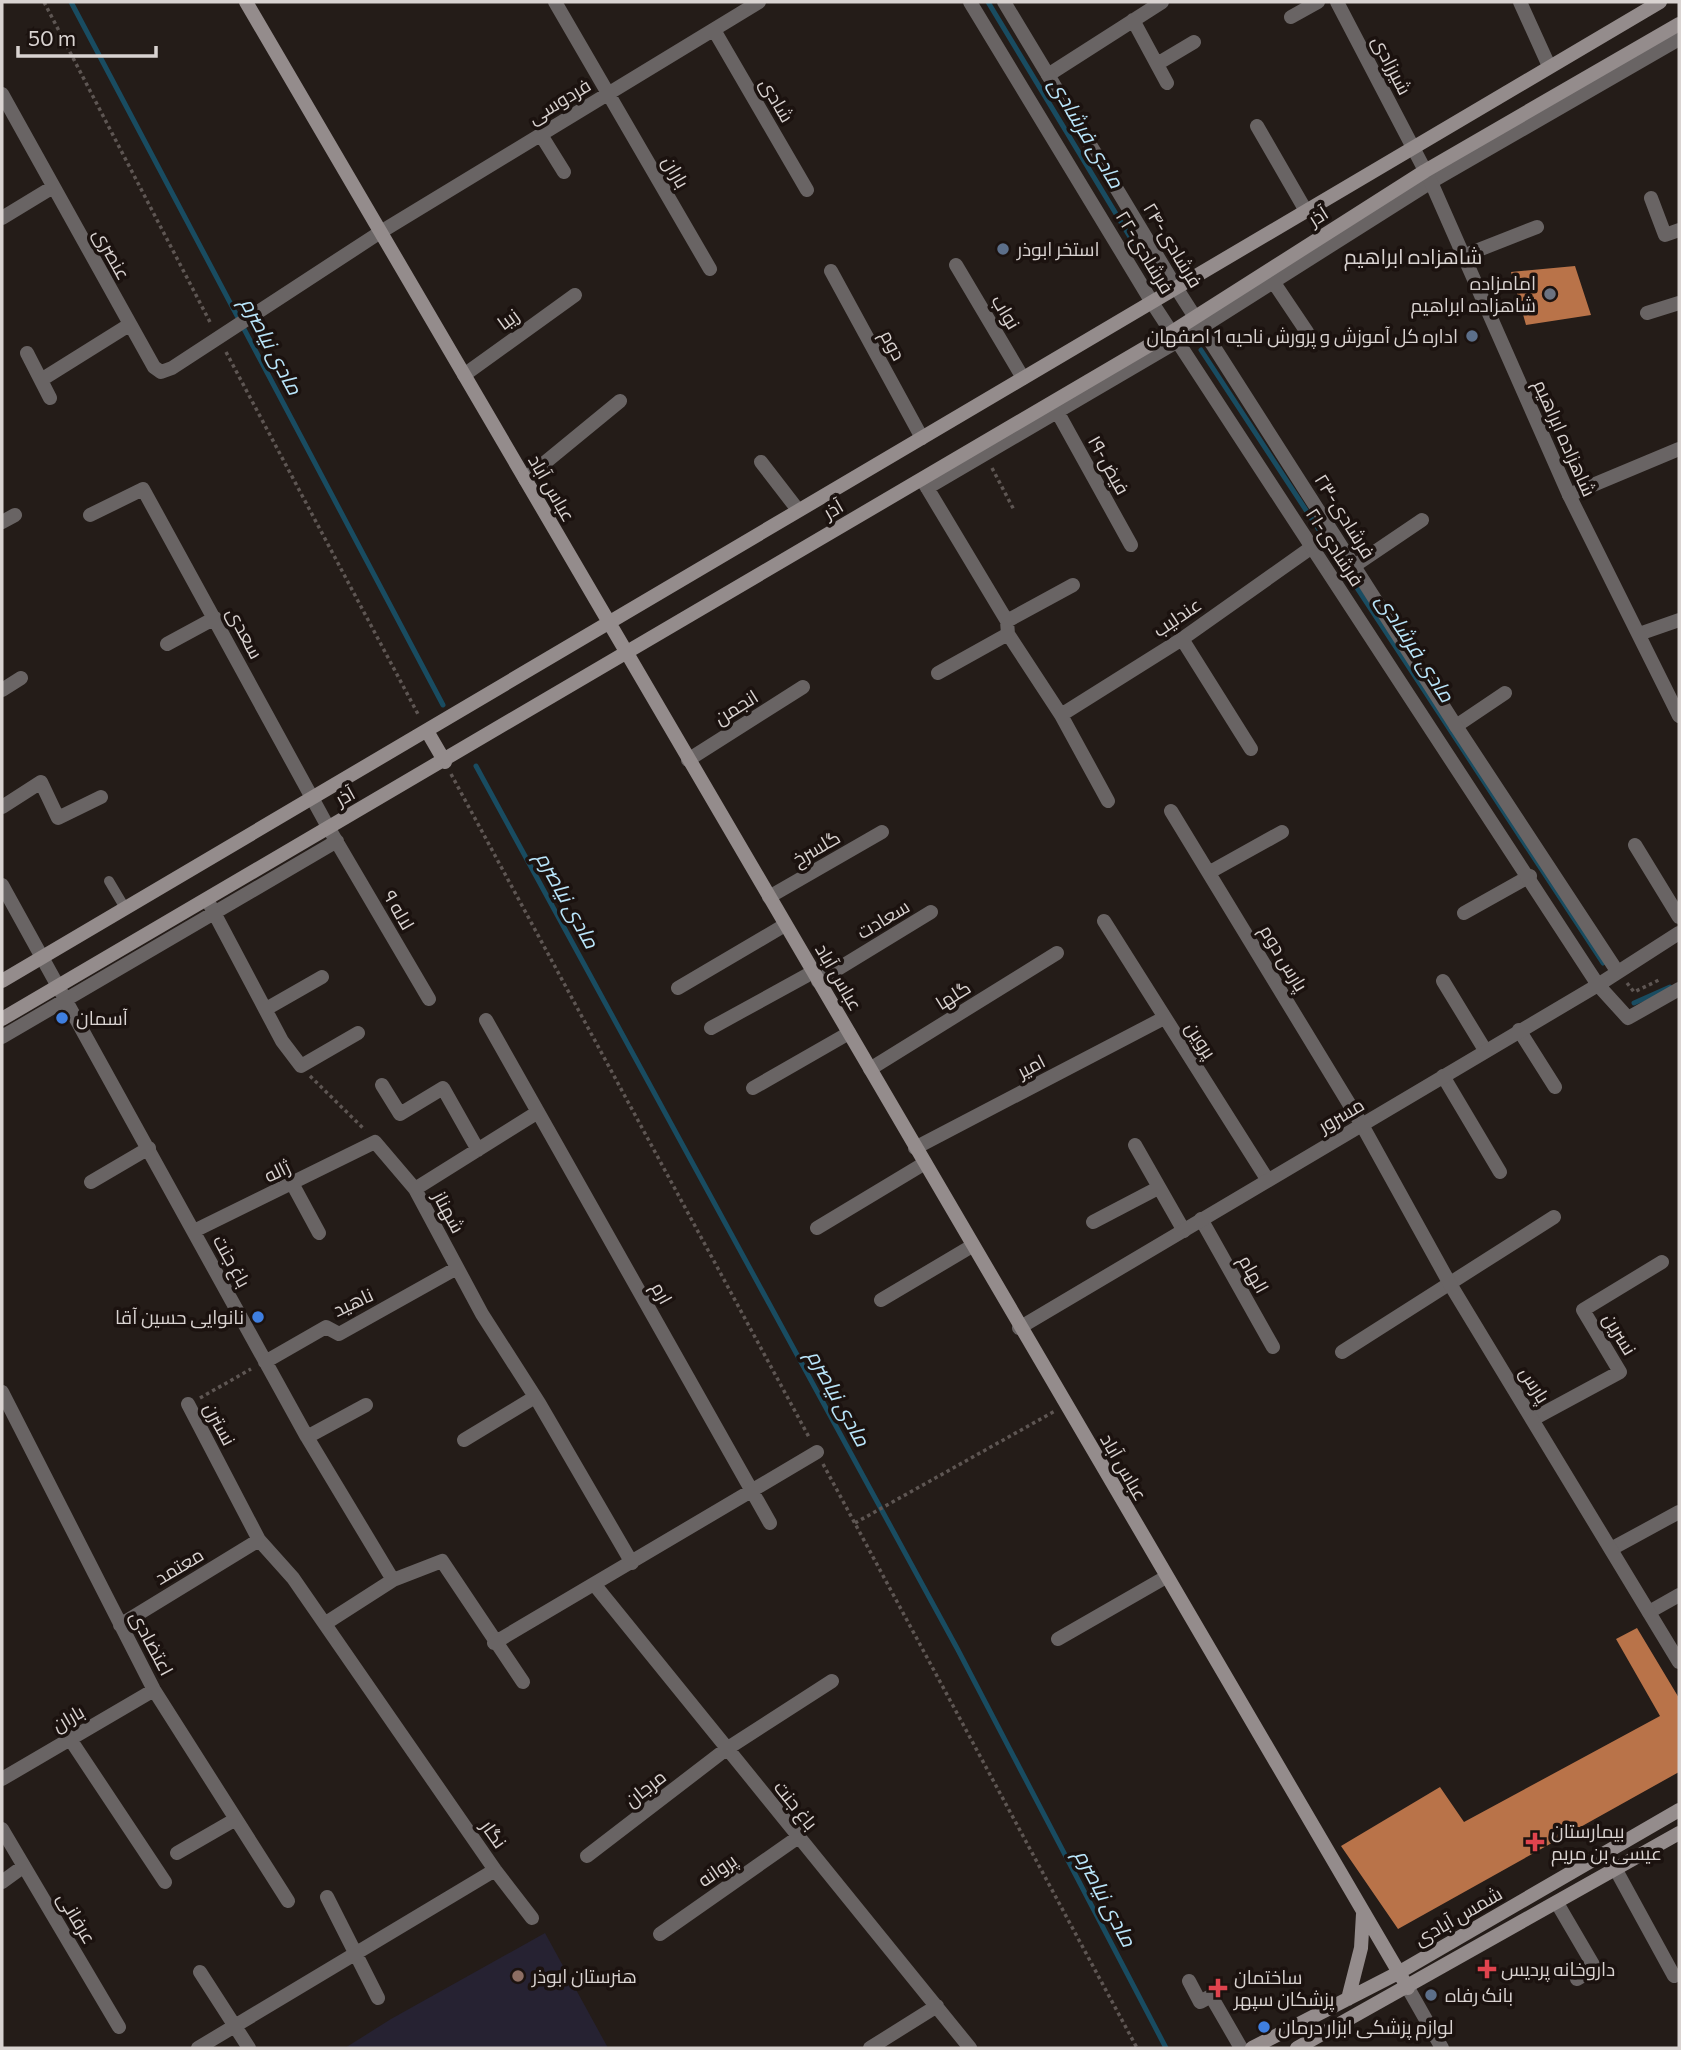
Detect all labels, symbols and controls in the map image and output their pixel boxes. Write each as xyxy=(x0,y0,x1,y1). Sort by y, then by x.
scale bar xyxy=(18,14,156,58)
text: 50 m xyxy=(28,25,76,50)
street label: شیرزادی xyxy=(1367,31,1417,99)
street label: فردوسی xyxy=(523,73,595,129)
street label: شادی xyxy=(755,73,799,127)
water label: مادی فرشادی xyxy=(1043,73,1130,193)
street label: باران xyxy=(657,152,695,192)
street label: ۲۴-فرشادی xyxy=(1138,198,1208,292)
street label: آذر xyxy=(1303,201,1333,232)
street label: ۲۲-فرشادی xyxy=(1111,206,1179,298)
street label: عنصری xyxy=(88,224,136,284)
place label: استخر ابوذر xyxy=(1016,237,1100,261)
marker: استخر ابوذر xyxy=(995,241,1011,257)
district label: شاهزاده ابراهیم xyxy=(1344,243,1482,271)
place label: امامزاده شاهزاده ابراهیم xyxy=(1411,271,1536,319)
marker: امامزاده شاهزاده ابراهیم xyxy=(1542,286,1558,302)
street label: نواب xyxy=(986,290,1026,334)
water label: مادی نیاصرم xyxy=(233,291,309,400)
street label: زیبا xyxy=(492,303,524,335)
place label: اداره کل آموزش و پرورش ناحیه 1 اصفهان xyxy=(1147,324,1458,349)
street label: دوم xyxy=(873,325,911,365)
marker: اداره کل آموزش و پرورش ناحیه 1 اصفهان xyxy=(1464,328,1480,344)
street label: شاهزاده ابراهیم xyxy=(1527,376,1601,501)
street label: ۱۹-فیض xyxy=(1083,431,1135,499)
street label: عباس آباد xyxy=(523,450,581,526)
street label: ۲۳-فرشادی xyxy=(1309,469,1381,563)
street label: آذر xyxy=(818,494,847,525)
street label: ۲۱-فرشادی xyxy=(1301,503,1369,591)
water label: مادی فرشادی xyxy=(1370,588,1461,708)
street label: عندلیب xyxy=(1148,592,1205,641)
street label: سعدی xyxy=(221,603,269,663)
street label: انجمن xyxy=(709,684,763,730)
street label: آذر xyxy=(330,781,359,812)
street label: گلسرخ xyxy=(788,825,845,873)
water label: مادی نیاصرم xyxy=(528,846,605,954)
street label: ۹ لاله xyxy=(379,886,420,934)
street label: سعادت xyxy=(852,894,913,943)
street label: پارس دوم xyxy=(1253,920,1313,997)
street label: عباس آباد xyxy=(810,939,868,1015)
street label: گلها xyxy=(931,975,975,1015)
place label: آسمان xyxy=(76,1006,128,1030)
marker: آسمان xyxy=(54,1010,70,1026)
street label: پروین xyxy=(1179,1017,1222,1064)
street label: امیر xyxy=(1012,1049,1049,1084)
street label: مسرور xyxy=(1313,1092,1368,1138)
street label: ژاله xyxy=(260,1154,294,1188)
street label: شهناز xyxy=(428,1186,470,1237)
street label: باغ جنت xyxy=(206,1230,256,1292)
street label: الهام xyxy=(1232,1251,1274,1298)
street label: ارم xyxy=(644,1278,678,1309)
street label: ناهید xyxy=(329,1282,376,1321)
place label: نانوایی حسین آقا xyxy=(115,1305,244,1329)
street label: نسرین xyxy=(1598,1308,1642,1360)
marker: نانوایی حسین آقا xyxy=(250,1309,266,1325)
water label: مادی نیاصرم xyxy=(799,1344,876,1452)
street label: پارس xyxy=(1514,1362,1555,1408)
street label: نسترن xyxy=(199,1398,241,1450)
street label: عباس آباد xyxy=(1095,1429,1153,1505)
street label: معتمد xyxy=(150,1542,207,1589)
street label: اعتضادی xyxy=(125,1606,179,1680)
street label: باران xyxy=(48,1699,88,1737)
street label: مرجان xyxy=(619,1764,671,1812)
street label: باغ جنت xyxy=(767,1776,823,1836)
street label: نگار xyxy=(475,1814,512,1853)
place label: بیمارستان عیسی بن مریم xyxy=(1551,1819,1662,1867)
marker: بیمارستان عیسی بن مریم xyxy=(1525,1832,1545,1852)
water label: مادی نیاصرم xyxy=(1067,1843,1143,1952)
street label: پروانه xyxy=(693,1848,742,1893)
street label: شمس آبادی xyxy=(1410,1881,1506,1951)
street label: عرفانی xyxy=(52,1888,102,1948)
place label: داروخانه پردیس xyxy=(1501,1957,1615,1982)
marker: داروخانه پردیس xyxy=(1479,1961,1495,1977)
place label: هنرستان ابوذر xyxy=(531,1964,637,1988)
place label: ساختمان پزشکان سپهر xyxy=(1233,1965,1334,2012)
marker: هنرستان ابوذر xyxy=(510,1968,526,1984)
marker: ساختمان پزشکان سپهر xyxy=(1208,1978,1228,1998)
place label: بانک رفاه xyxy=(1445,1983,1513,2007)
marker: بانک رفاه xyxy=(1423,1987,1439,2003)
place label: لوازم پزشکی ابزار درمان xyxy=(1278,2015,1454,2041)
marker: لوازم پزشکی ابزار درمان xyxy=(1256,2019,1272,2035)

